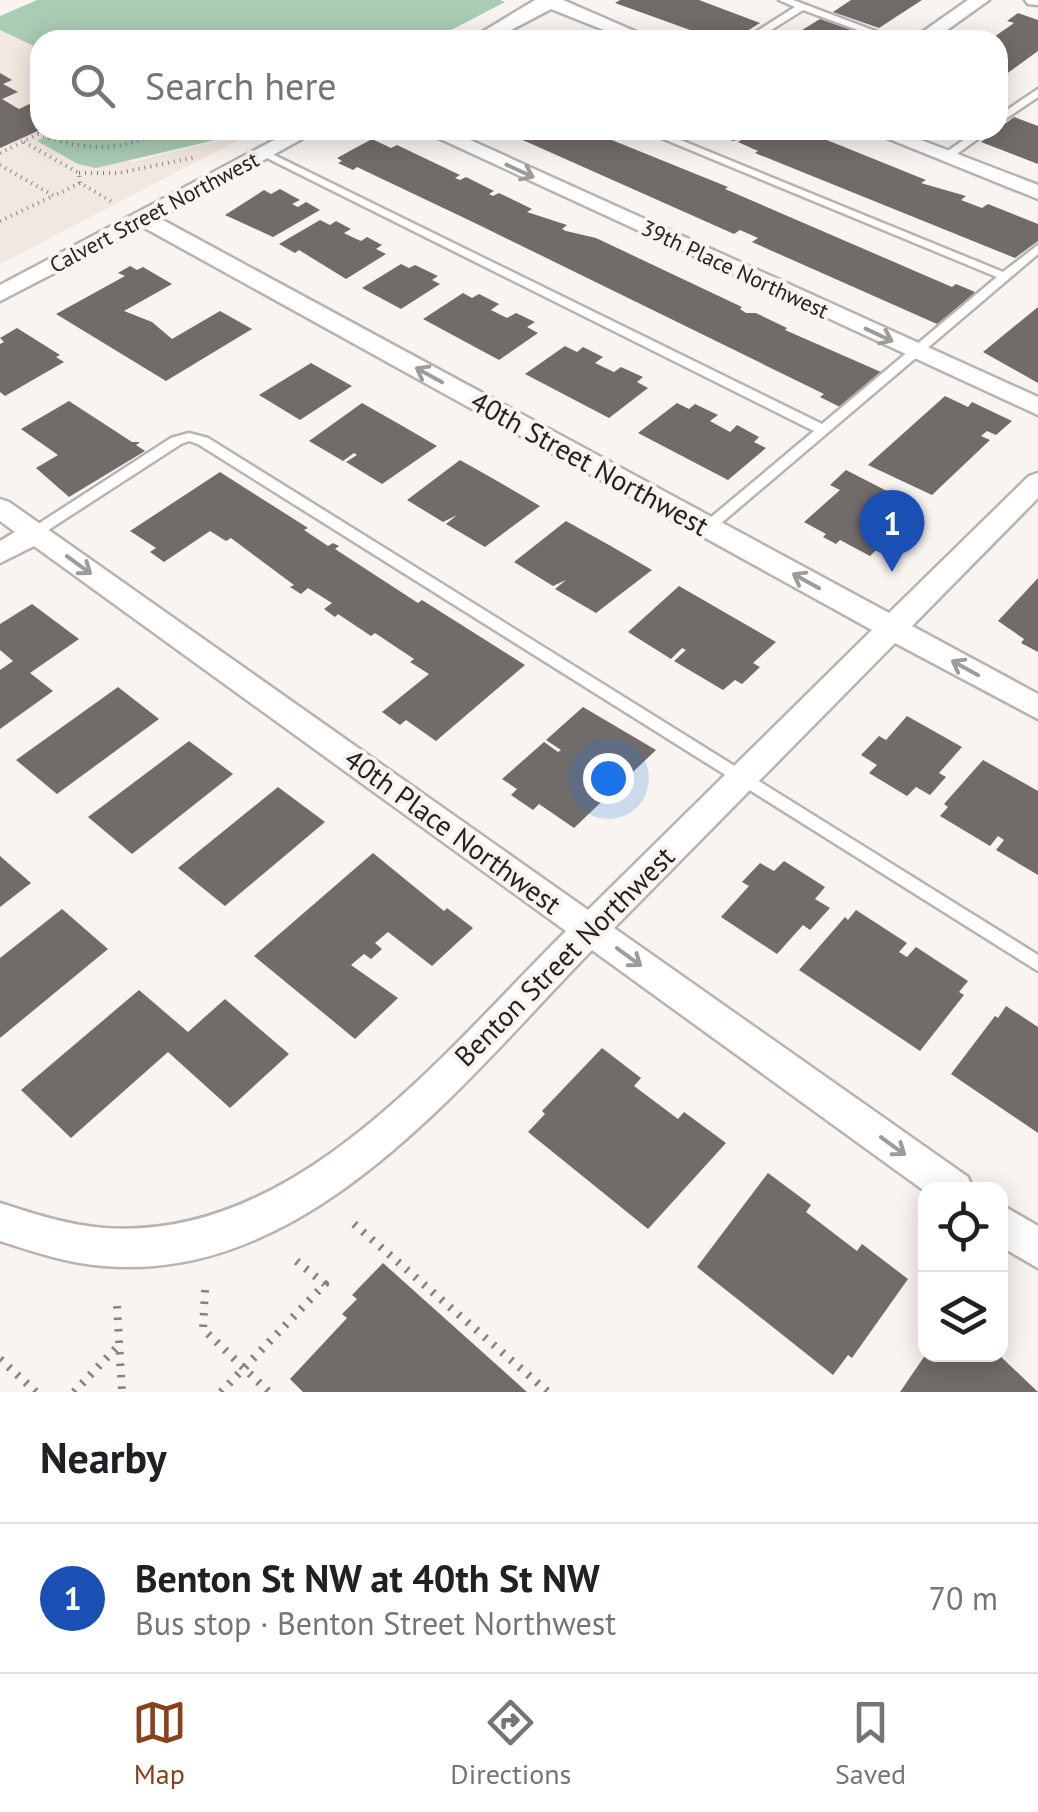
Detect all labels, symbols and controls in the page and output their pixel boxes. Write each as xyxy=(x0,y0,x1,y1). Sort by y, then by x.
search box xyxy=(30,30,1008,140)
icon: search xyxy=(65,58,120,113)
text: Search here xyxy=(145,61,337,110)
street label: Calvert Street Northwest xyxy=(45,145,264,279)
one-way arrow xyxy=(504,162,534,181)
street label: 39th Place Northwest xyxy=(637,213,834,325)
one-way arrow xyxy=(863,326,893,345)
one-way arrow xyxy=(414,364,444,384)
street label: 40th Street Northwest xyxy=(464,382,716,544)
pin: 1 xyxy=(860,490,924,572)
one-way arrow xyxy=(65,554,93,575)
one-way arrow xyxy=(792,571,821,591)
one-way arrow xyxy=(950,658,980,677)
street label: 40th Place Northwest xyxy=(337,740,569,922)
your location xyxy=(583,753,634,804)
street label: Benton Street Northwest xyxy=(446,838,682,1074)
one-way arrow xyxy=(614,946,642,967)
one-way arrow xyxy=(879,1135,906,1156)
map controls xyxy=(918,1182,1008,1362)
button: locate xyxy=(918,1182,1008,1272)
button: layers xyxy=(918,1272,1008,1362)
text: Nearby xyxy=(40,1430,167,1485)
text: Benton St NW at 40th St NW xyxy=(135,1553,600,1602)
text: 1 xyxy=(63,1577,82,1619)
text: 70 m xyxy=(929,1577,998,1619)
text: Bus stop · Benton Street Northwest xyxy=(135,1602,616,1644)
tab: Map xyxy=(132,1695,187,1792)
tab: Directions xyxy=(450,1695,571,1792)
tab: Saved xyxy=(835,1695,906,1792)

